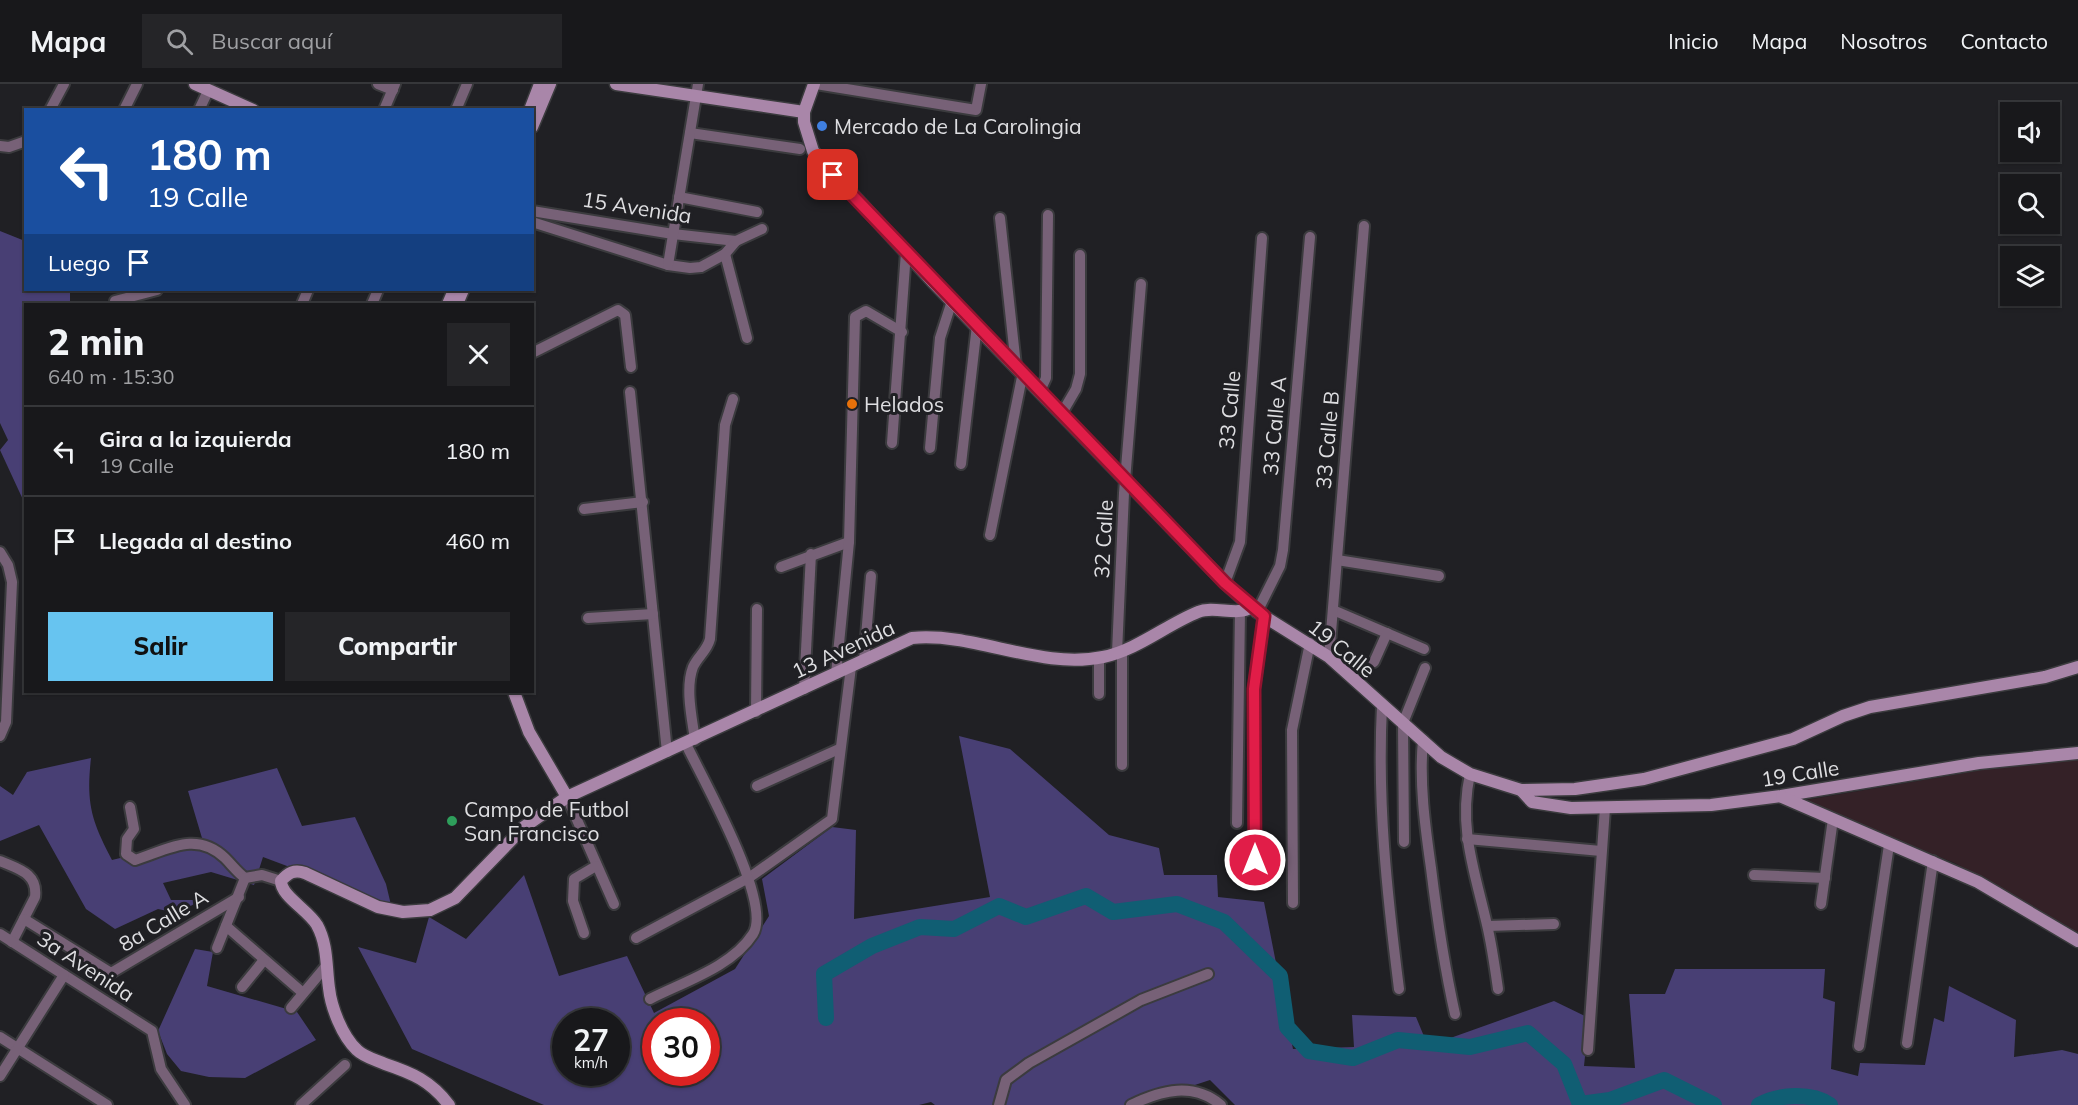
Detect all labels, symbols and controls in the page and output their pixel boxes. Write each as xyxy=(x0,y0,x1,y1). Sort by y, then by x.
search box xyxy=(142,14,562,68)
text: Mapa xyxy=(30,24,106,59)
icon: search xyxy=(163,25,196,58)
text: Buscar aquí xyxy=(211,27,332,55)
text: Inicio xyxy=(1668,28,1718,54)
text: Mapa xyxy=(1751,28,1807,54)
text: Nosotros xyxy=(1840,28,1927,54)
text: Contacto xyxy=(1960,28,2048,54)
map controls xyxy=(2000,102,2060,306)
button: sound xyxy=(2000,102,2060,162)
place label: Mercado de La Carolingia xyxy=(834,113,1082,139)
marker: Mercado de La Carolingia xyxy=(815,119,829,133)
text: 180 m xyxy=(147,128,272,181)
icon: left xyxy=(48,132,126,210)
pin xyxy=(807,149,858,200)
icon: arrive xyxy=(816,158,849,191)
button: search xyxy=(2000,174,2060,234)
text: 19 Calle xyxy=(147,180,248,214)
street label: 15 Avenida xyxy=(580,186,694,228)
icon: arrive xyxy=(122,246,155,279)
button: layers xyxy=(2000,246,2060,306)
text: Luego xyxy=(48,249,110,277)
text: 2 min xyxy=(48,319,144,364)
button: close xyxy=(447,323,510,386)
text: 640 m · 15:30 xyxy=(48,364,174,389)
street label: 33 Calle xyxy=(1213,370,1245,450)
street label: 33 Calle A xyxy=(1257,375,1291,477)
street label: 33 Calle B xyxy=(1310,390,1344,490)
place label: Helados xyxy=(864,391,944,417)
marker: Helados xyxy=(845,397,859,411)
text: Gira a la izquierda xyxy=(99,425,292,453)
icon: left xyxy=(48,435,81,468)
text: 180 m xyxy=(445,437,510,465)
text: 19 Calle xyxy=(99,453,174,478)
street label: 32 Calle xyxy=(1088,499,1118,579)
icon: arrive xyxy=(48,525,81,558)
text: Llegada al destino xyxy=(99,527,292,555)
text: 460 m xyxy=(445,527,510,555)
button: Salir xyxy=(48,612,273,681)
button: Compartir xyxy=(285,612,510,681)
street label: 19 Calle xyxy=(1303,613,1381,683)
street label: 13 Avenida xyxy=(787,614,899,684)
street label: 19 Calle xyxy=(1759,754,1841,792)
place label: Campo de Futbol San Francisco xyxy=(464,796,629,846)
marker: Campo de Futbol San Francisco xyxy=(445,814,459,828)
position arrow xyxy=(1223,828,1287,892)
street label: 8a Calle A xyxy=(114,883,213,957)
street label: 3a Avenida xyxy=(33,925,139,1007)
speed limit sign: 30 xyxy=(642,1008,720,1086)
text: 27 xyxy=(573,1021,609,1059)
text: km/h xyxy=(574,1053,608,1072)

